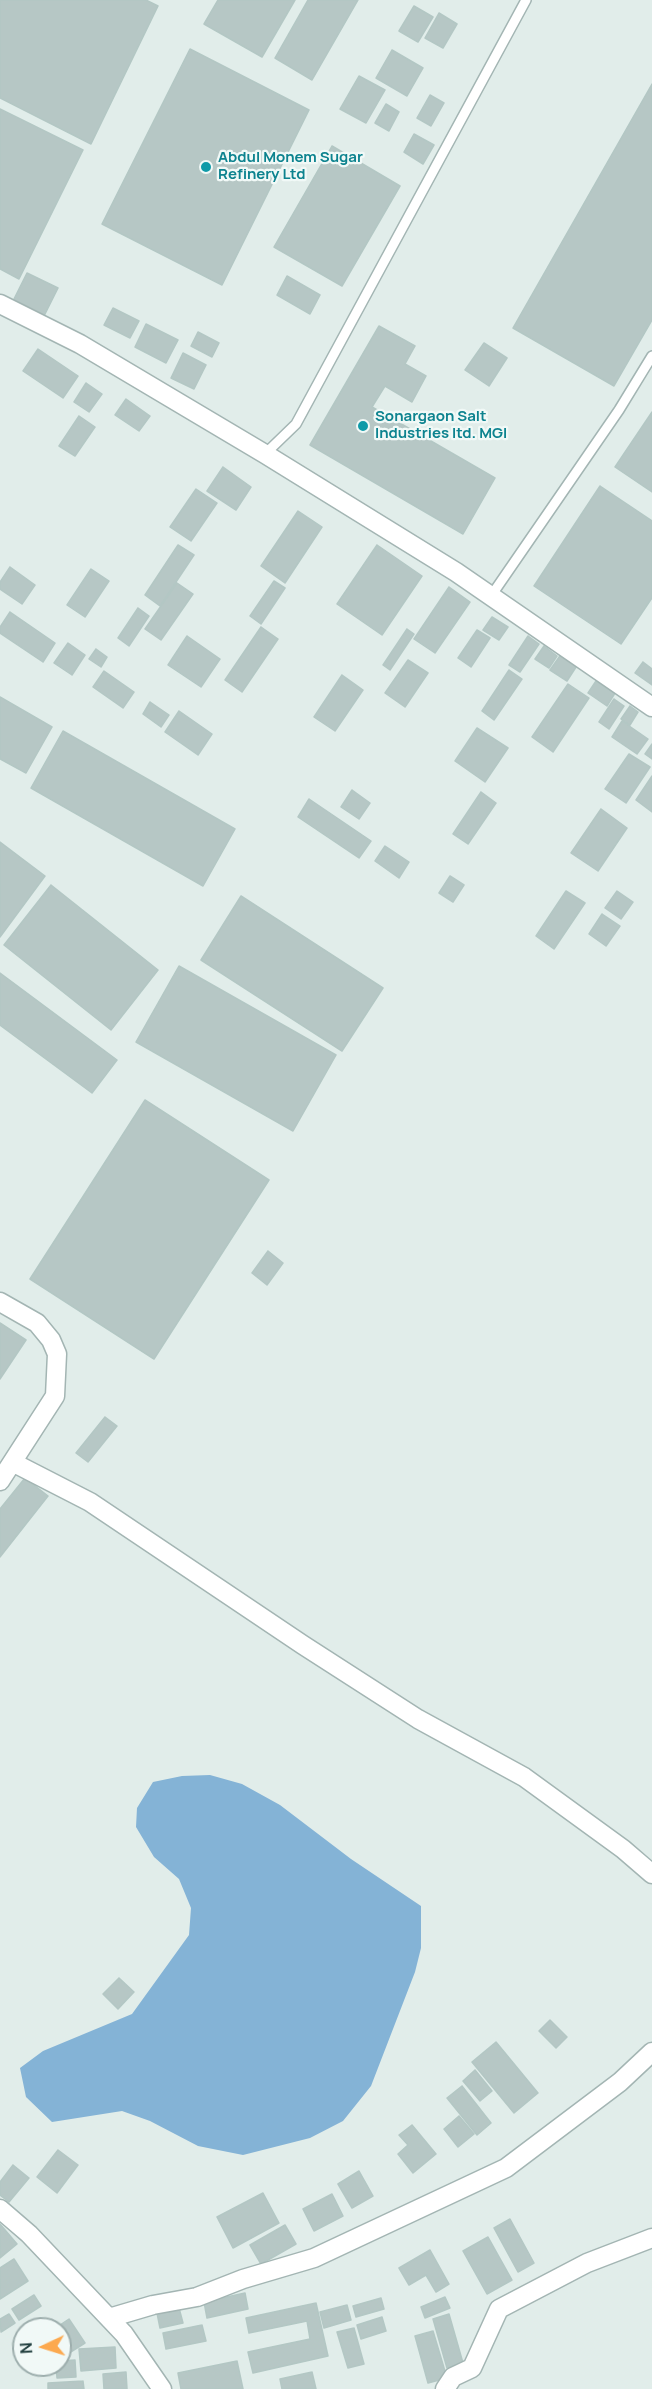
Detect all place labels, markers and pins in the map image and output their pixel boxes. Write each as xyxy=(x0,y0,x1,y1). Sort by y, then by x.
place label: Abdul Monem Sugar Refinery Ltd xyxy=(218,149,363,184)
marker: Abdul Monem Sugar Refinery Ltd xyxy=(199,160,213,174)
place label: Sonargaon Salt Industries ltd. MGI xyxy=(375,408,507,443)
marker: Sonargaon Salt Industries ltd. MGI xyxy=(356,419,370,433)

